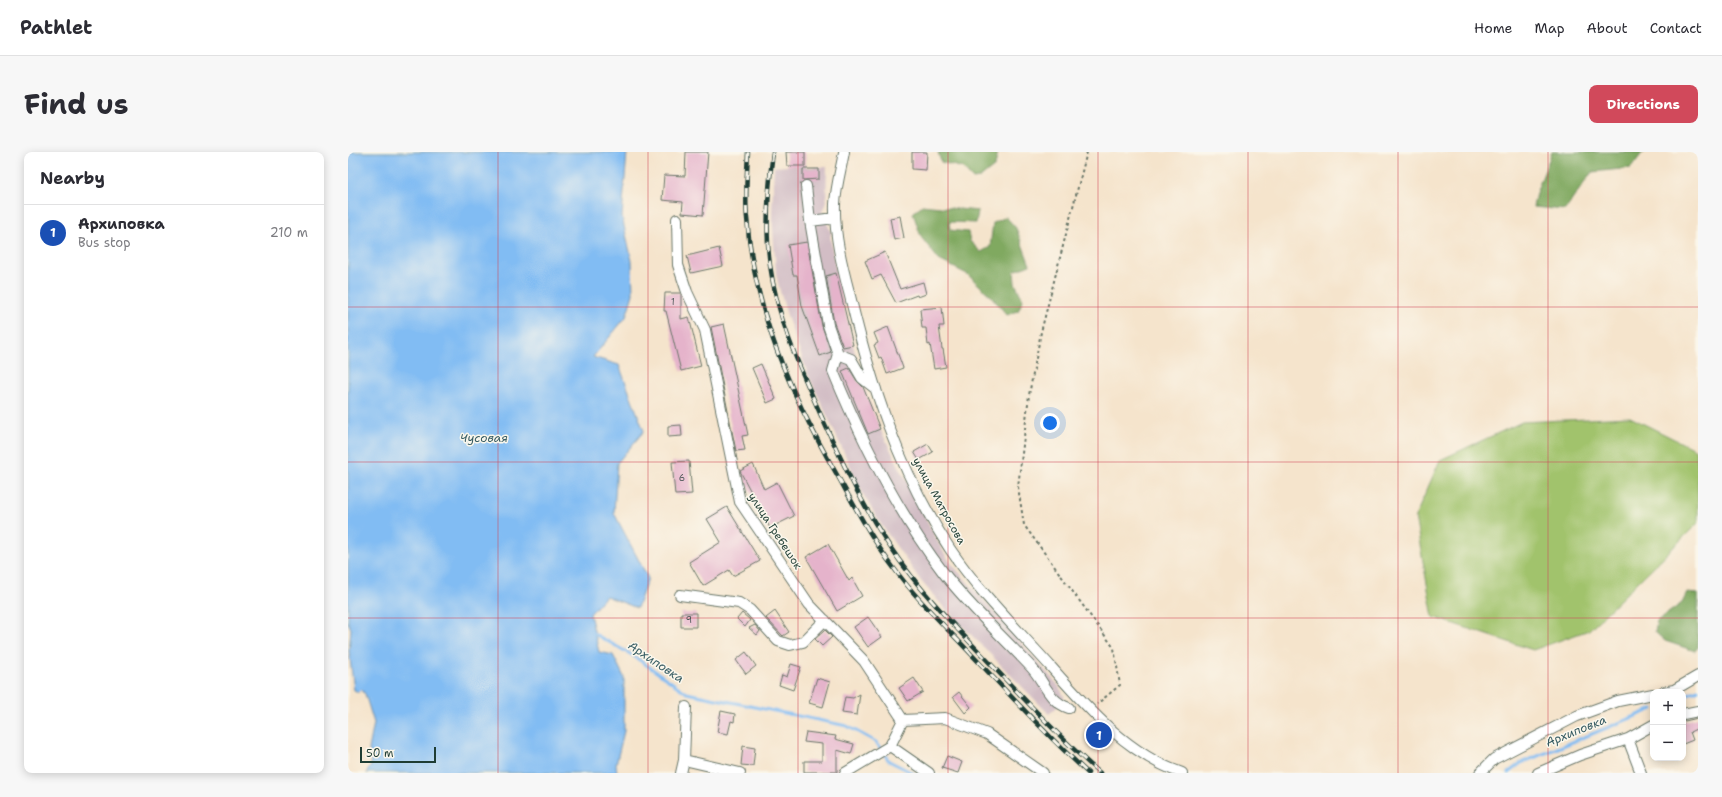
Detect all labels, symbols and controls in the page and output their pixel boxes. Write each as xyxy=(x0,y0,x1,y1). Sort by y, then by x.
text: Pathlet xyxy=(20,15,92,40)
text: Home xyxy=(1474,19,1513,37)
text: Map xyxy=(1535,19,1565,37)
text: About xyxy=(1587,19,1628,37)
text: Contact xyxy=(1650,19,1702,37)
text: Find us xyxy=(24,85,129,123)
button: Directions xyxy=(1589,85,1698,123)
text: Nearby xyxy=(40,167,105,189)
text: Архиповка xyxy=(78,214,165,234)
text: 1 xyxy=(50,224,56,241)
text: 210 m xyxy=(270,224,308,241)
text: Bus stop xyxy=(78,234,130,251)
house number: 1 xyxy=(671,296,675,308)
your location xyxy=(1040,413,1060,433)
water label: Чусовая xyxy=(460,430,508,446)
street label: улица Матросова xyxy=(909,455,969,547)
house number: 6 xyxy=(679,472,685,484)
street label: улица Гребешок xyxy=(745,490,806,572)
house number: 9 xyxy=(686,614,692,626)
water label: Архиповка xyxy=(625,637,687,687)
map controls xyxy=(1650,689,1686,761)
button: + xyxy=(1650,689,1686,725)
water label: Архиповка xyxy=(1543,712,1609,750)
pin: 1 xyxy=(1086,720,1112,750)
button: − xyxy=(1650,725,1686,761)
scale bar xyxy=(360,745,436,764)
text: 50 m xyxy=(366,746,394,761)

